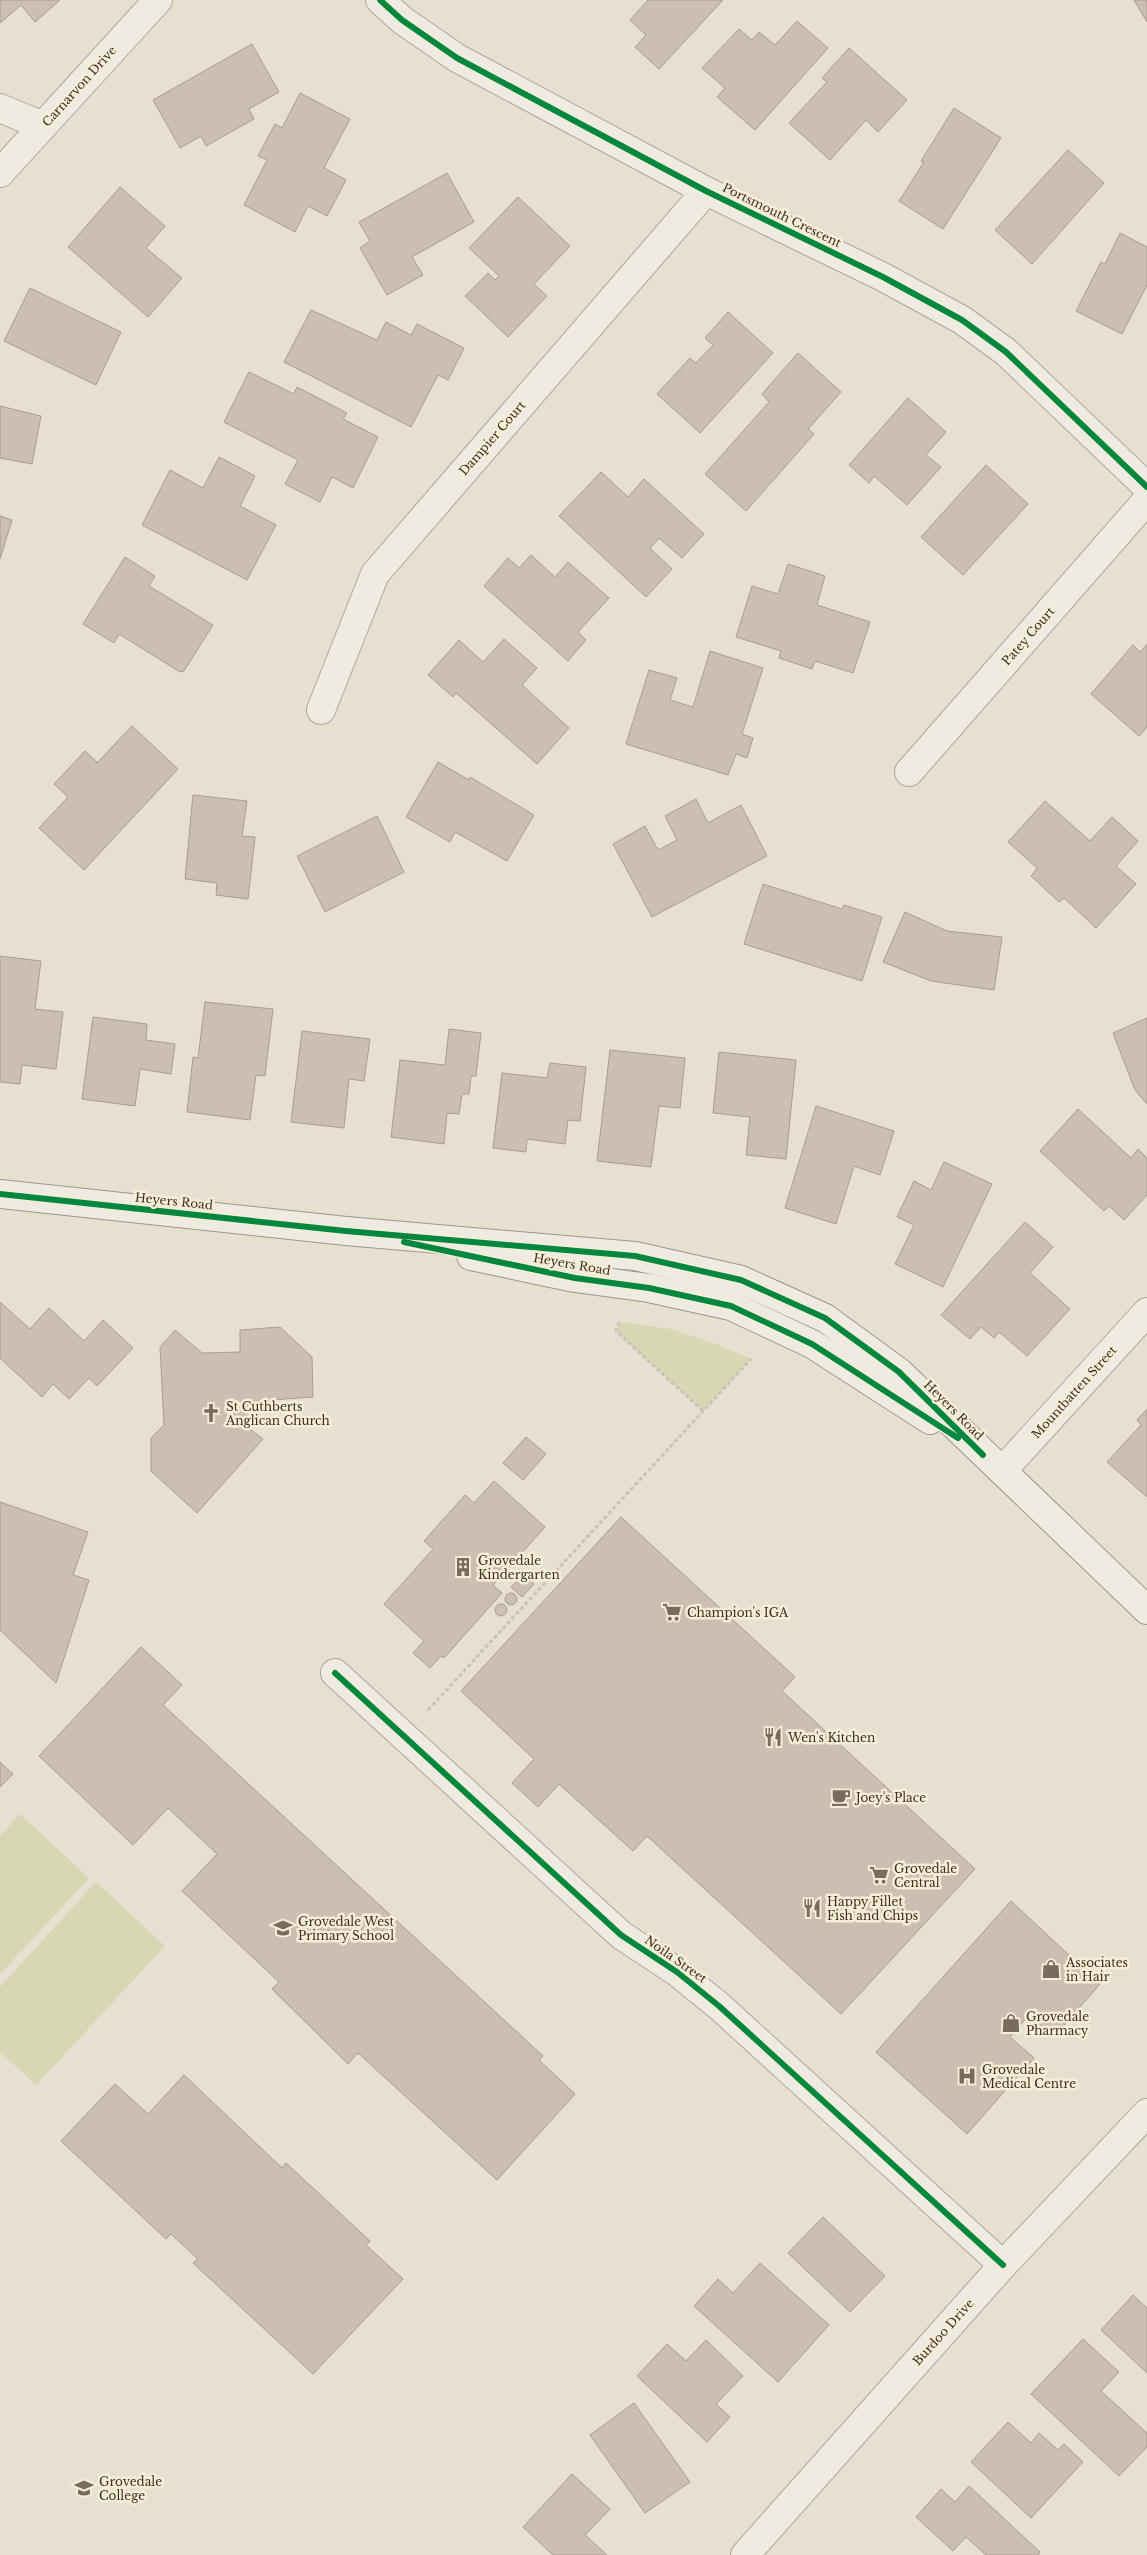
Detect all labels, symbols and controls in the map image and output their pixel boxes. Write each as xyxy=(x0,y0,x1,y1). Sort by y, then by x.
street label: Carnarvon Drive xyxy=(39,42,119,129)
street label: Portsmouth Crescent xyxy=(720,180,844,250)
street label: Dampier Court xyxy=(456,397,529,478)
street label: Patey Court xyxy=(999,603,1058,668)
street label: Heyers Road xyxy=(134,1189,214,1213)
street label: Heyers Road xyxy=(532,1250,612,1278)
street label: Mountbatten Street xyxy=(1028,1342,1120,1441)
street label: Heyers Road xyxy=(921,1377,987,1443)
place label: St Cuthberts Anglican Church xyxy=(225,1399,330,1428)
church icon: St Cuthberts Anglican Church xyxy=(200,1402,222,1424)
place label: Grovedale Kindergarten xyxy=(478,1553,560,1582)
building icon: Grovedale Kindergarten xyxy=(452,1556,474,1578)
supermarket icon: Champion's IGA xyxy=(661,1601,683,1623)
place label: Champion's IGA xyxy=(687,1605,789,1620)
restaurant icon: Wen's Kitchen xyxy=(762,1726,784,1748)
place label: Wen's Kitchen xyxy=(787,1730,875,1745)
cafe icon: Joey's Place xyxy=(830,1786,852,1808)
place label: Joey's Place xyxy=(854,1790,926,1805)
place label: Grovedale Central xyxy=(894,1861,957,1890)
supermarket icon: Grovedale Central xyxy=(868,1864,890,1886)
place label: Happy Fillet Fish and Chips xyxy=(827,1894,918,1923)
restaurant icon: Happy Fillet Fish and Chips xyxy=(801,1897,823,1919)
place label: Grovedale West Primary School xyxy=(298,1914,395,1943)
school or university icon: Grovedale West Primary School xyxy=(272,1917,294,1939)
street label: Noila Street xyxy=(642,1932,710,1986)
place label: Associates in Hair xyxy=(1065,1955,1128,1984)
shop icon: Associates in Hair xyxy=(1040,1958,1062,1980)
place label: Grovedale Pharmacy xyxy=(1026,2009,1089,2038)
shop icon: Grovedale Pharmacy xyxy=(1000,2012,1022,2034)
place label: Grovedale Medical Centre xyxy=(982,2062,1076,2091)
hospital icon: Grovedale Medical Centre xyxy=(956,2065,978,2087)
street label: Burdoo Drive xyxy=(909,2296,977,2368)
place label: Grovedale College xyxy=(99,2474,162,2503)
school or university icon: Grovedale College xyxy=(73,2477,95,2499)

